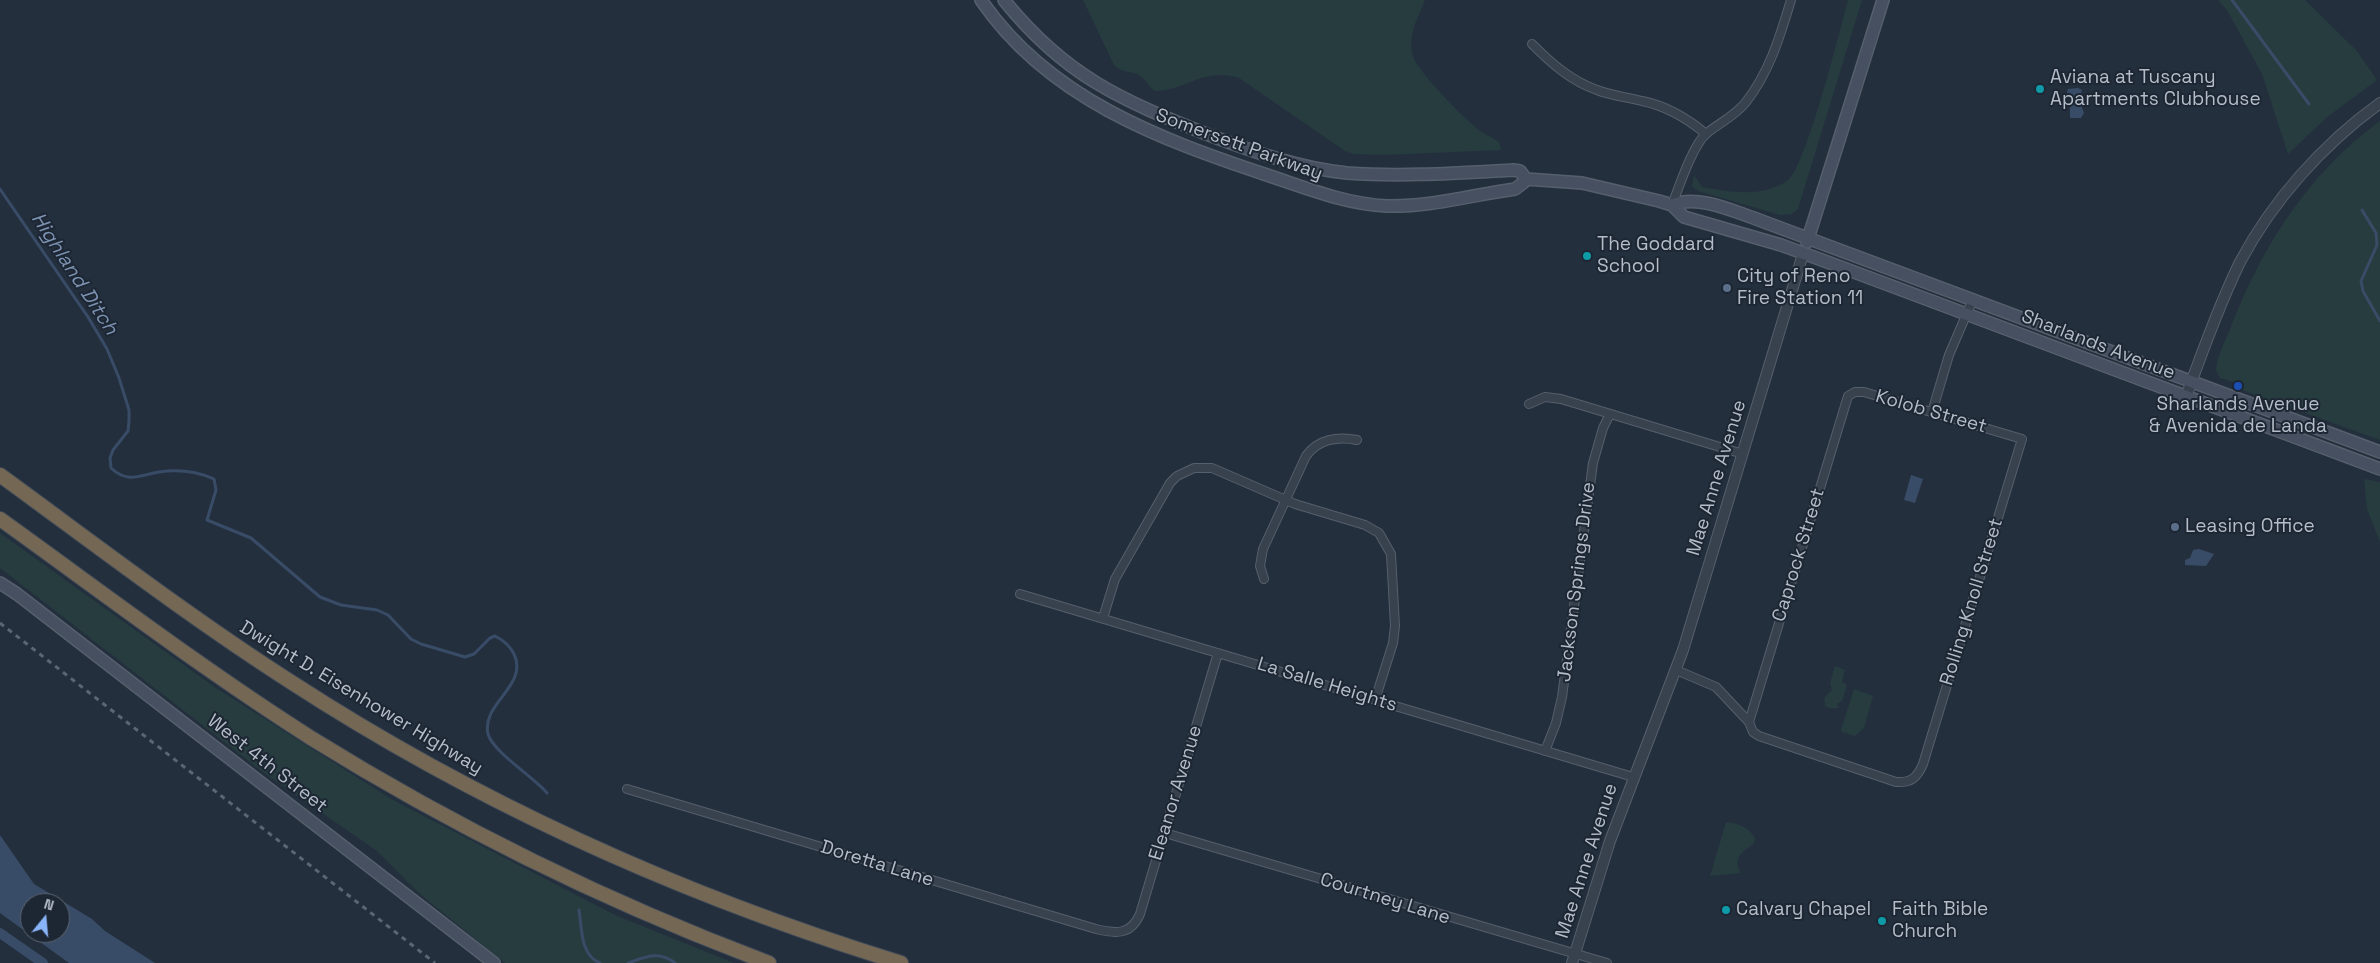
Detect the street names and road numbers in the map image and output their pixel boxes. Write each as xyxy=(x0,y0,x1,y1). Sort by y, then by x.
street label: Somersett Parkway xyxy=(1152,104,1326,186)
street label: Sharlands Avenue xyxy=(2018,305,2178,385)
street label: Kolob Street xyxy=(1873,385,1989,439)
street label: Mae Anne Avenue xyxy=(1682,397,1752,559)
street label: Jackson Springs Drive xyxy=(1553,481,1601,683)
street label: Caprock Street xyxy=(1768,485,1830,625)
street label: Rolling Knoll Street xyxy=(1936,516,2008,688)
street label: Dwight D. Eisenhower Highway xyxy=(235,616,487,780)
street label: La Salle Heights xyxy=(1254,653,1400,717)
street label: West 4th Street xyxy=(202,710,332,818)
street label: Eleanor Avenue xyxy=(1145,723,1207,863)
street label: Mae Anne Avenue xyxy=(1551,781,1623,941)
street label: Doretta Lane xyxy=(818,836,936,892)
street label: Courtney Lane xyxy=(1317,868,1453,930)

